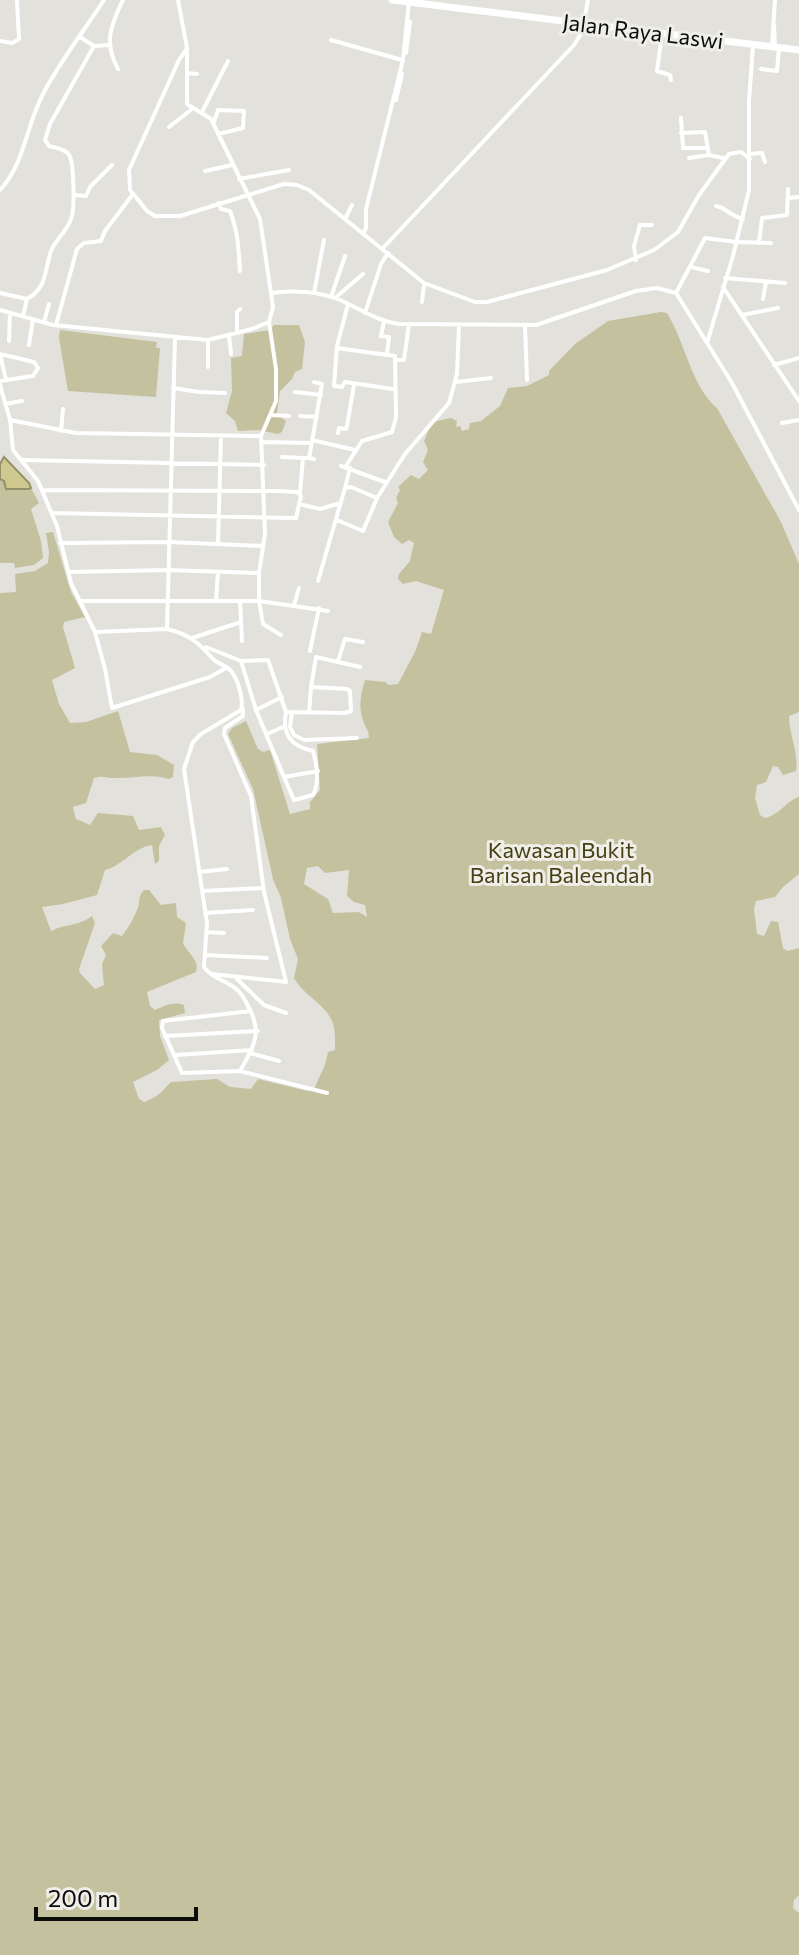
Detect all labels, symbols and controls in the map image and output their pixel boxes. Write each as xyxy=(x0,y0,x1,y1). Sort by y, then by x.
street label: Jalan Raya Laswi xyxy=(561,8,725,54)
park label: Kawasan Bukit Barisan Baleendah xyxy=(470,836,652,888)
scale bar xyxy=(36,1871,196,1921)
text: 200 m xyxy=(48,1883,118,1912)

